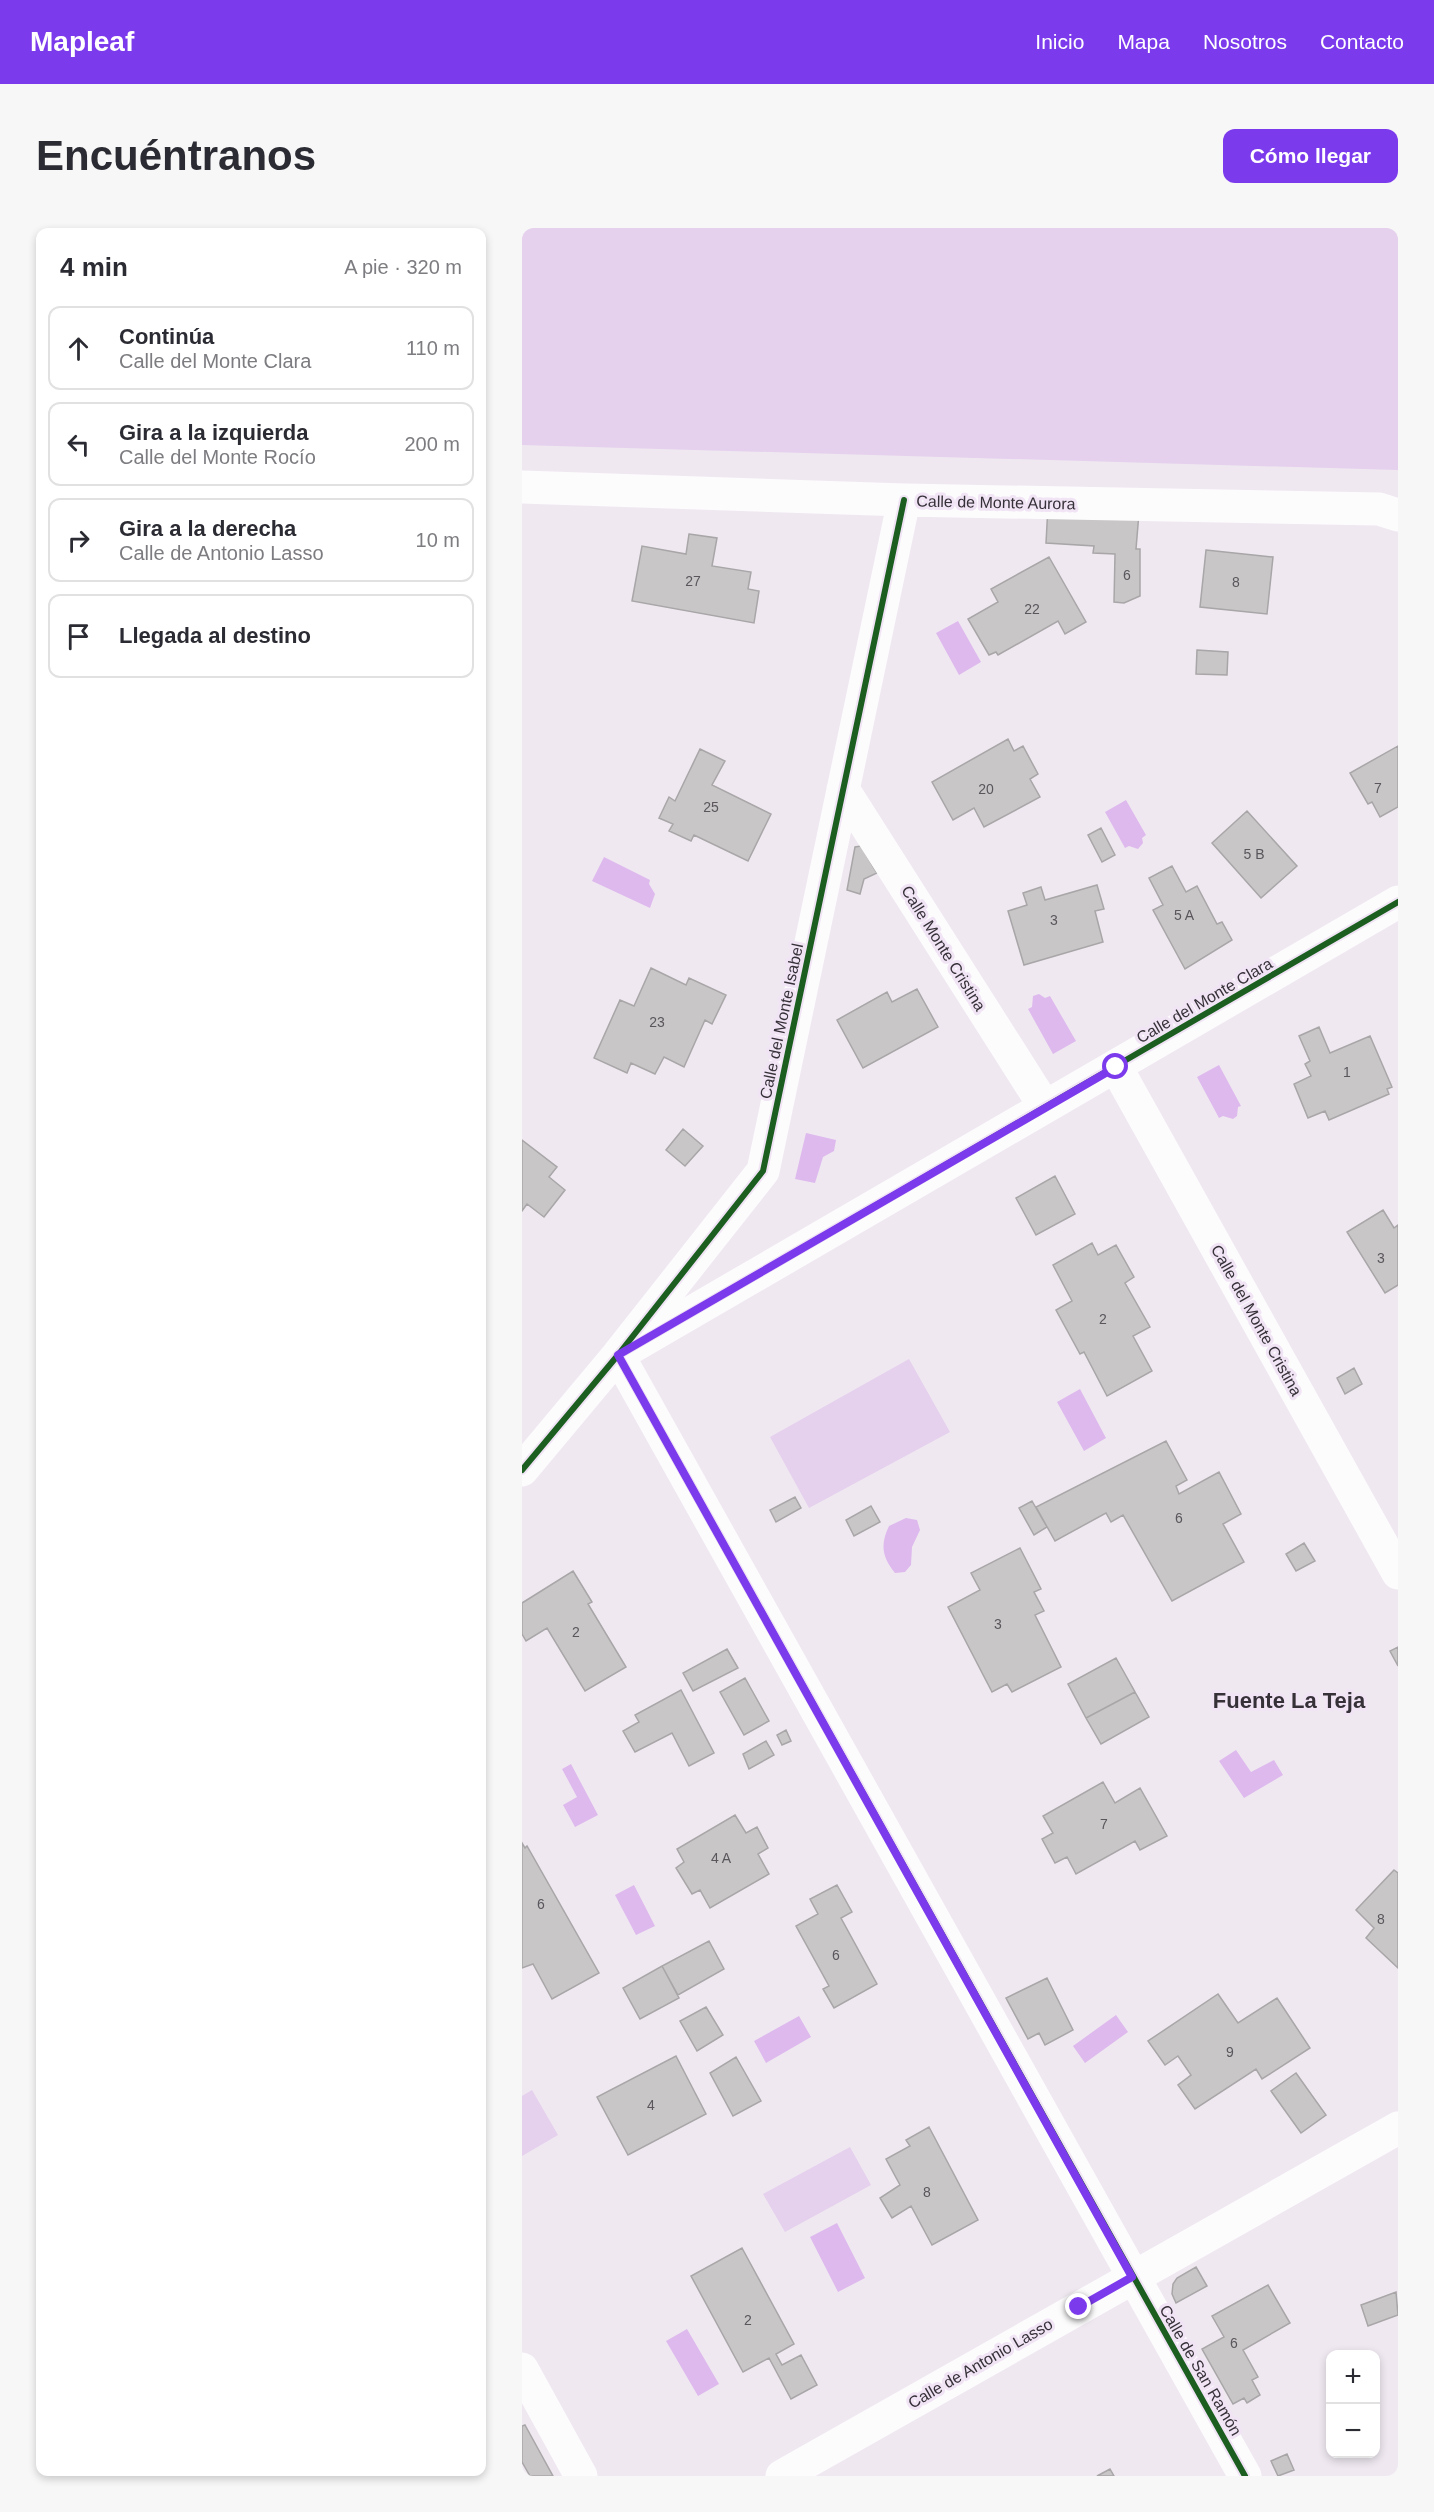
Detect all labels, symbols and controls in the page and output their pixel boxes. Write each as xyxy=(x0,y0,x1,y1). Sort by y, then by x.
text: Mapleaf xyxy=(30,26,134,57)
text: Inicio xyxy=(1035,30,1084,53)
text: Mapa xyxy=(1117,30,1170,53)
text: Nosotros xyxy=(1203,30,1287,53)
text: Contacto xyxy=(1320,30,1404,53)
button: Cómo llegar xyxy=(1223,129,1398,183)
text: Encuéntranos xyxy=(36,132,316,179)
text: 4 min xyxy=(60,252,128,282)
text: A pie · 320 m xyxy=(344,256,462,278)
text: Continúa xyxy=(119,324,214,349)
icon: ahead xyxy=(62,332,95,365)
text: 110 m xyxy=(406,337,460,359)
text: Calle del Monte Clara xyxy=(119,350,311,372)
text: Gira a la izquierda xyxy=(119,420,309,445)
icon: left xyxy=(62,428,95,461)
text: 200 m xyxy=(404,433,460,455)
text: Calle del Monte Rocío xyxy=(119,446,316,468)
street label: Calle de Monte Aurora xyxy=(916,493,1076,512)
text: Gira a la derecha xyxy=(119,516,296,541)
icon: right xyxy=(62,524,95,557)
text: 10 m xyxy=(416,529,460,551)
text: Calle de Antonio Lasso xyxy=(119,542,324,564)
house number: 6 xyxy=(1123,567,1131,583)
house number: 27 xyxy=(685,573,701,589)
house number: 8 xyxy=(1232,574,1240,590)
house number: 22 xyxy=(1024,601,1040,617)
icon: arrive xyxy=(62,620,95,653)
text: Llegada al destino xyxy=(119,623,311,648)
house number: 7 xyxy=(1374,780,1382,796)
house number: 20 xyxy=(978,781,994,797)
house number: 25 xyxy=(703,799,719,815)
house number: 5 B xyxy=(1243,846,1265,862)
street label: Calle Monte Cristina xyxy=(898,883,989,1014)
house number: 5 A xyxy=(1174,907,1195,923)
house number: 3 xyxy=(1050,912,1058,928)
street label: Calle del Monte Isabel xyxy=(757,942,806,1100)
street label: Calle del Monte Clara xyxy=(1133,955,1275,1046)
house number: 23 xyxy=(649,1014,665,1030)
route start xyxy=(1102,1053,1128,1079)
house number: 1 xyxy=(1343,1064,1351,1080)
street label: Calle del Monte Cristina xyxy=(1208,1242,1305,1399)
house number: 3 xyxy=(1377,1250,1385,1266)
house number: 2 xyxy=(1099,1311,1107,1327)
house number: 6 xyxy=(1175,1510,1183,1526)
house number: 3 xyxy=(994,1616,1002,1632)
house number: 2 xyxy=(572,1624,580,1640)
district label: Fuente La Teja xyxy=(1213,1688,1366,1713)
house number: 7 xyxy=(1100,1816,1108,1832)
house number: 4 A xyxy=(711,1850,732,1866)
house number: 6 xyxy=(537,1896,545,1912)
house number: 8 xyxy=(1377,1911,1385,1927)
house number: 6 xyxy=(832,1947,840,1963)
house number: 9 xyxy=(1226,2044,1234,2060)
house number: 4 xyxy=(647,2097,655,2113)
house number: 8 xyxy=(923,2184,931,2200)
route end xyxy=(1065,2293,1091,2319)
street label: Calle de San Ramón xyxy=(1156,2302,1245,2438)
house number: 2 xyxy=(744,2312,752,2328)
street label: Calle de Antonio Lasso xyxy=(905,2315,1055,2412)
house number: 6 xyxy=(1230,2335,1238,2351)
map controls xyxy=(1326,2350,1380,2458)
button: + xyxy=(1326,2350,1380,2404)
button: − xyxy=(1326,2404,1380,2458)

